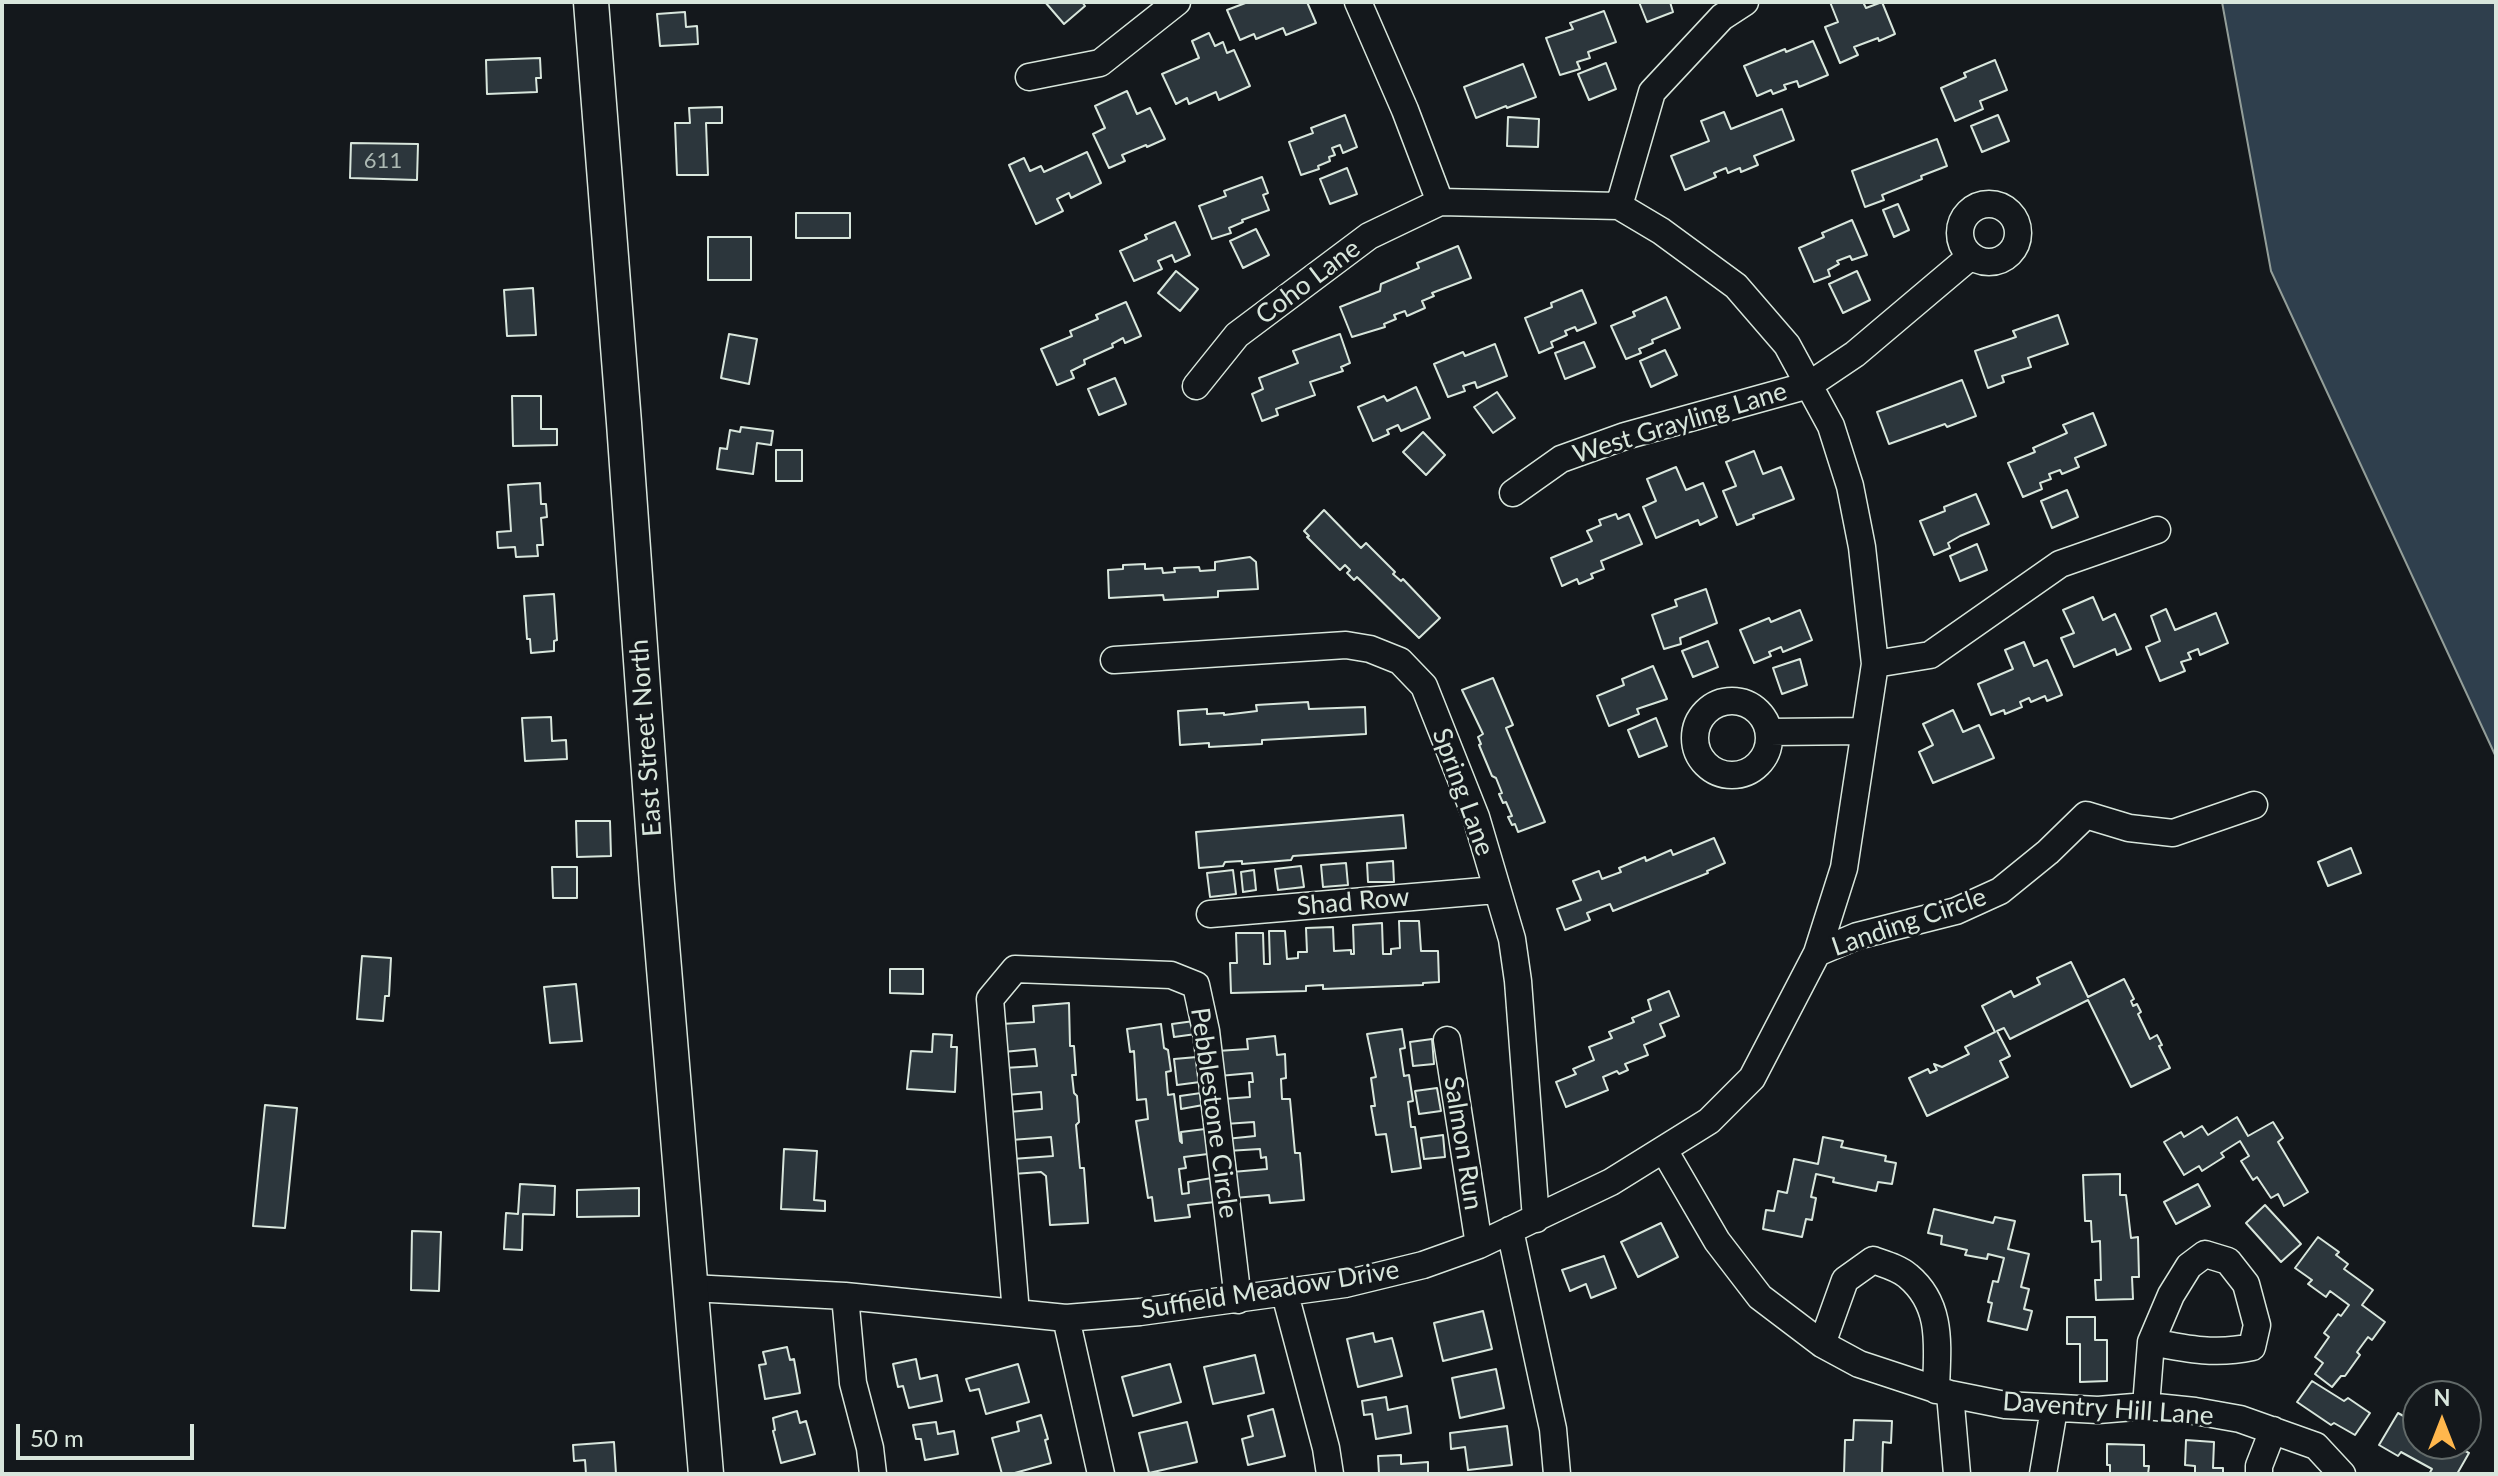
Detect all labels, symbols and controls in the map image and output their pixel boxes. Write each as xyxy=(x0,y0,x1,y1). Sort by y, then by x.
house number: 611 xyxy=(364,148,402,174)
street label: Coho Lane xyxy=(1250,233,1366,331)
street label: West Grayling Lane xyxy=(1569,376,1791,470)
street label: East Street North xyxy=(624,638,668,838)
street label: Spring Lane xyxy=(1426,724,1500,860)
street label: Landing Circle xyxy=(1828,881,1990,963)
street label: Shad Row xyxy=(1295,882,1411,922)
street label: Pebblestone Circle xyxy=(1184,1006,1244,1220)
street label: Salmon Run xyxy=(1437,1074,1489,1212)
street label: Suffield Meadow Drive xyxy=(1139,1254,1401,1326)
north arrow xyxy=(2402,1380,2482,1460)
text: N xyxy=(2434,1384,2450,1411)
street label: Daventry Hill Lane xyxy=(2001,1386,2215,1432)
scale bar xyxy=(20,1408,198,1458)
text: 50 m xyxy=(30,1423,84,1452)

